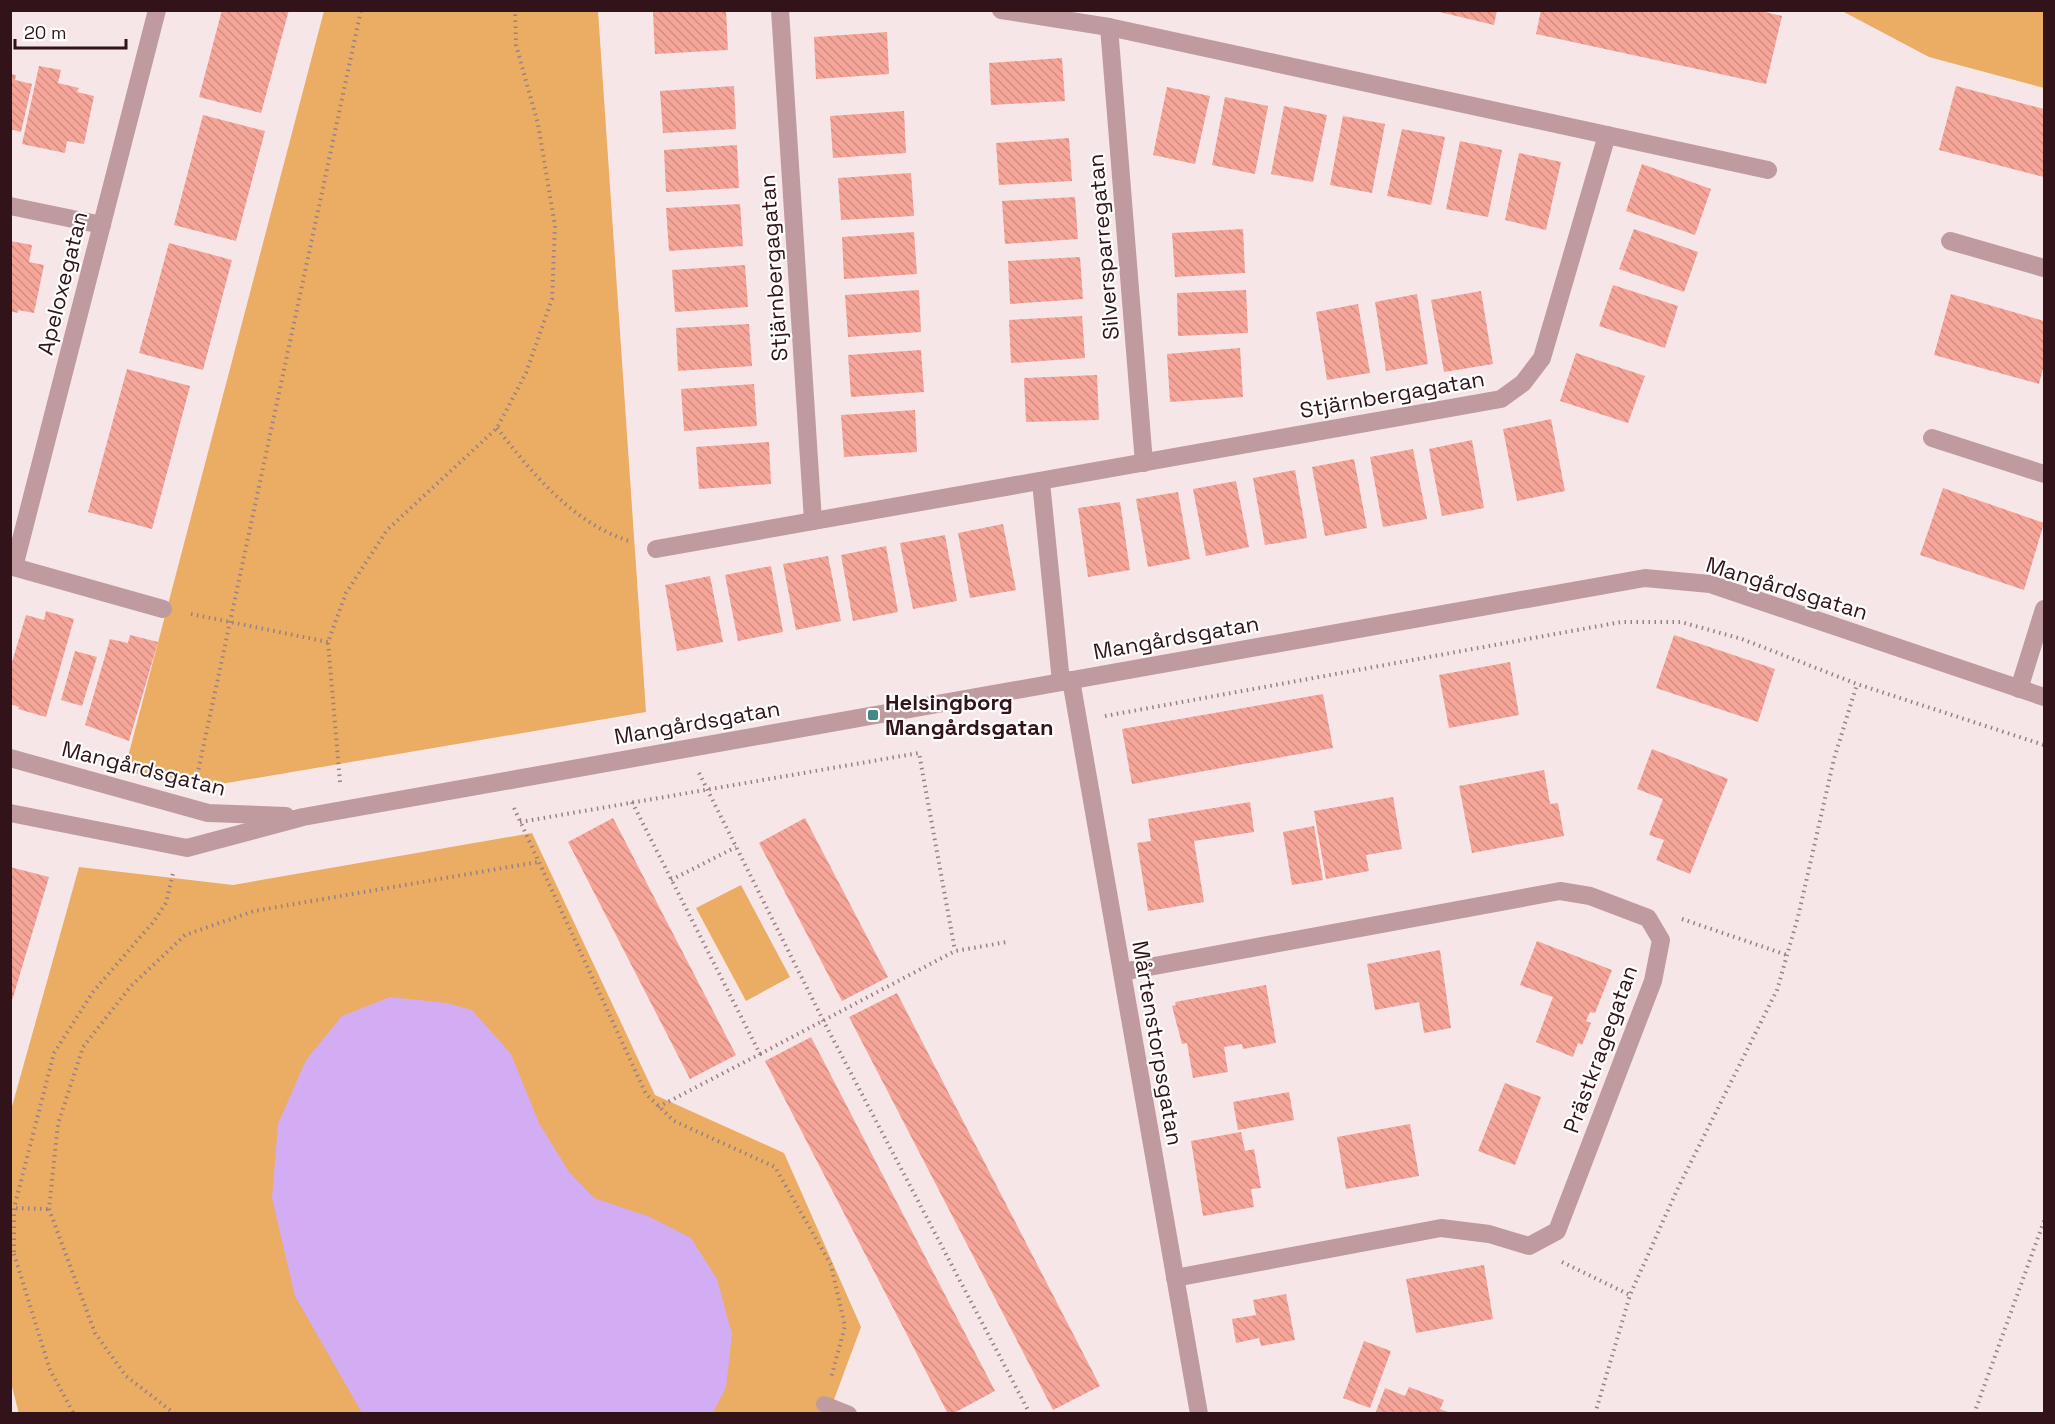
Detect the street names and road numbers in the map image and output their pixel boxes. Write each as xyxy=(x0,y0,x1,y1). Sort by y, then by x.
street label: Silversparregatan xyxy=(1081,153,1125,341)
street label: Stjärnbergagatan xyxy=(753,174,793,362)
street label: Apeloxegatan xyxy=(31,208,93,358)
street label: Stjärnbergagatan xyxy=(1297,364,1487,424)
street label: Mangårdsgatan xyxy=(1703,550,1871,626)
street label: Mangårdsgatan xyxy=(1091,609,1261,665)
street label: Mangårdsgatan xyxy=(612,694,782,750)
street label: Mangårdsgatan xyxy=(59,734,229,802)
street label: Mårtenstorpsgatan xyxy=(1126,939,1190,1147)
street label: Prästkragegatan xyxy=(1557,961,1643,1137)

